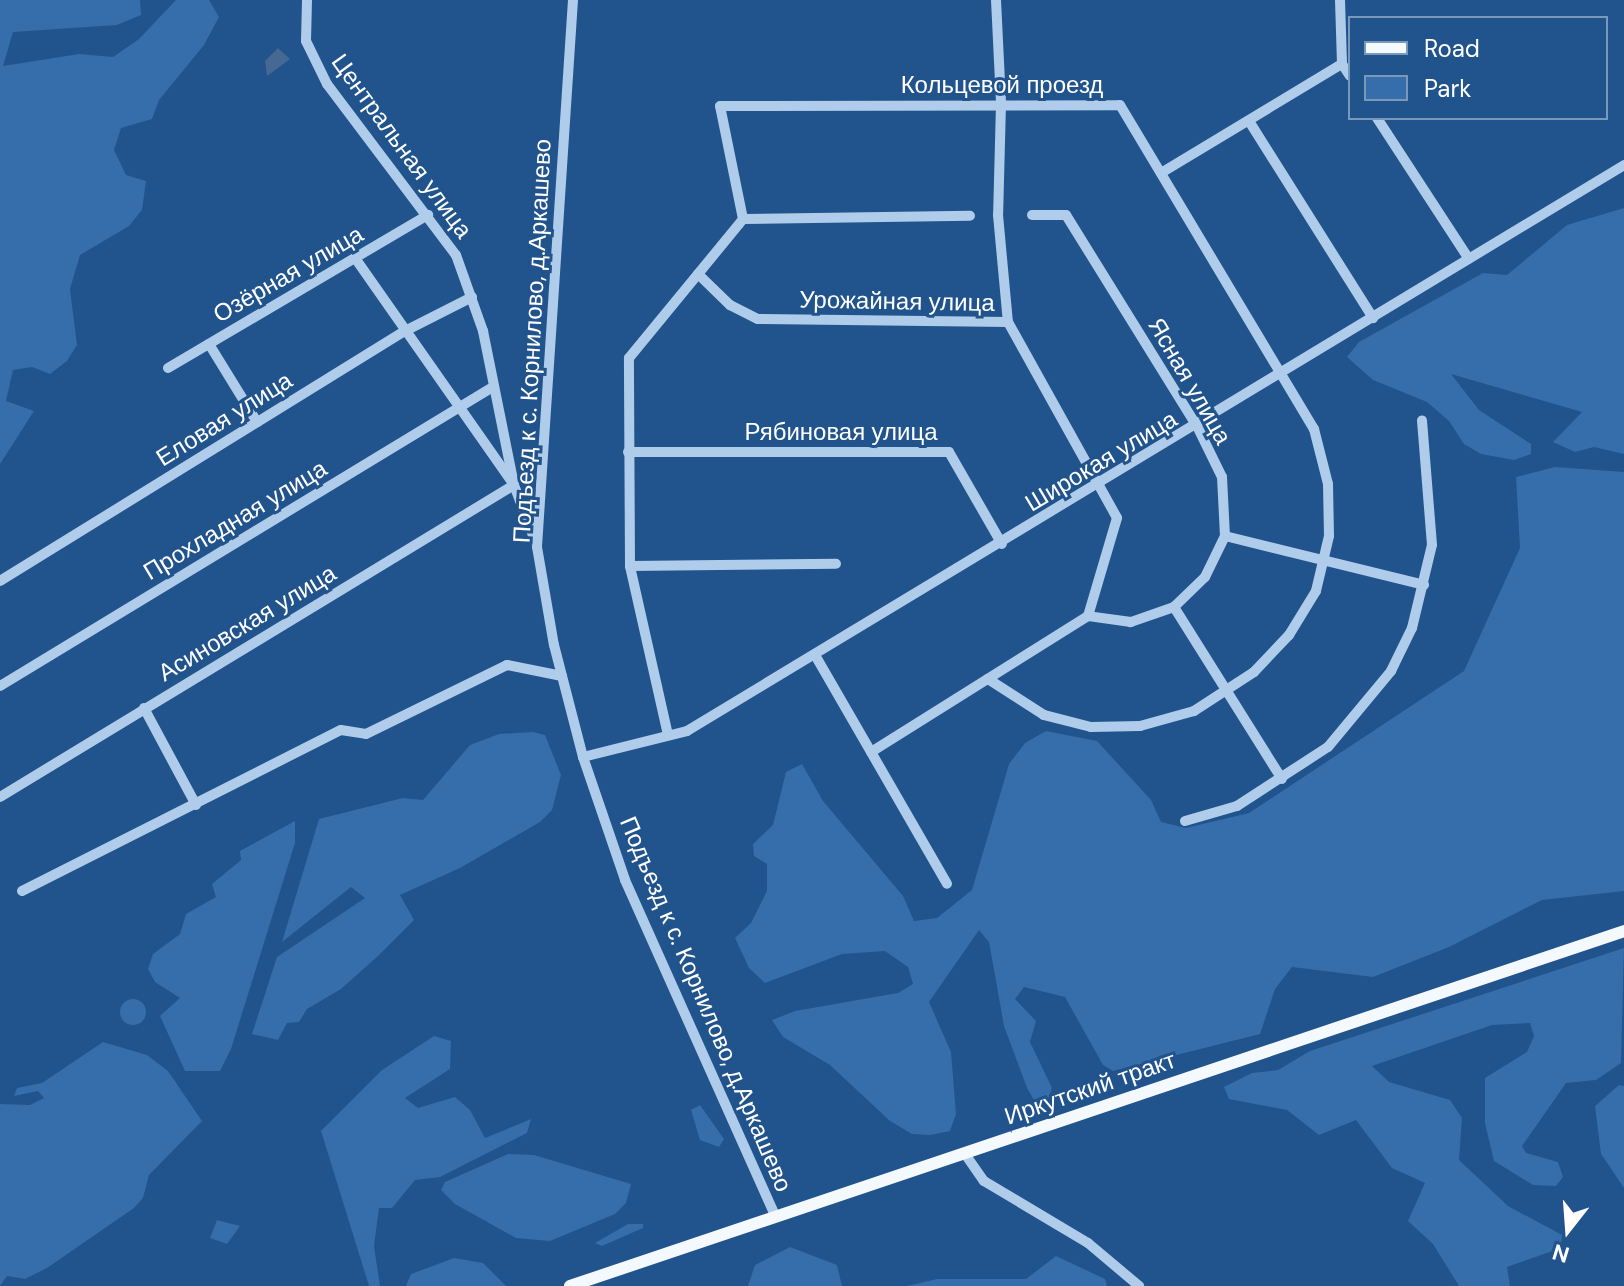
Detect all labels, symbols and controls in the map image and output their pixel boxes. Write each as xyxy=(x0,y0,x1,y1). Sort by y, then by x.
legend xyxy=(1348,16,1608,120)
text: Road xyxy=(1424,33,1480,64)
street label: Центральная улица xyxy=(326,48,478,244)
street label: Кольцевой проезд xyxy=(901,71,1103,99)
text: Park xyxy=(1424,73,1471,104)
street label: Подъезд к с. Корнилово, д.Аркашево xyxy=(507,138,557,544)
street label: Озёрная улица xyxy=(208,219,368,329)
street label: Урожайная улица xyxy=(799,285,995,317)
street label: Ясная улица xyxy=(1142,313,1238,449)
street label: Еловая улица xyxy=(151,366,297,472)
street label: Широкая улица xyxy=(1020,404,1182,518)
street label: Рябиновая улица xyxy=(744,418,938,446)
street label: Прохладная улица xyxy=(138,454,332,586)
street label: Асиновская улица xyxy=(153,559,341,687)
street label: Подъезд к с. Корнилово, д.Аркашево xyxy=(614,812,798,1196)
street label: Иркутский тракт xyxy=(1001,1045,1179,1131)
north arrow xyxy=(1528,1190,1608,1270)
text: N xyxy=(1549,1237,1573,1270)

